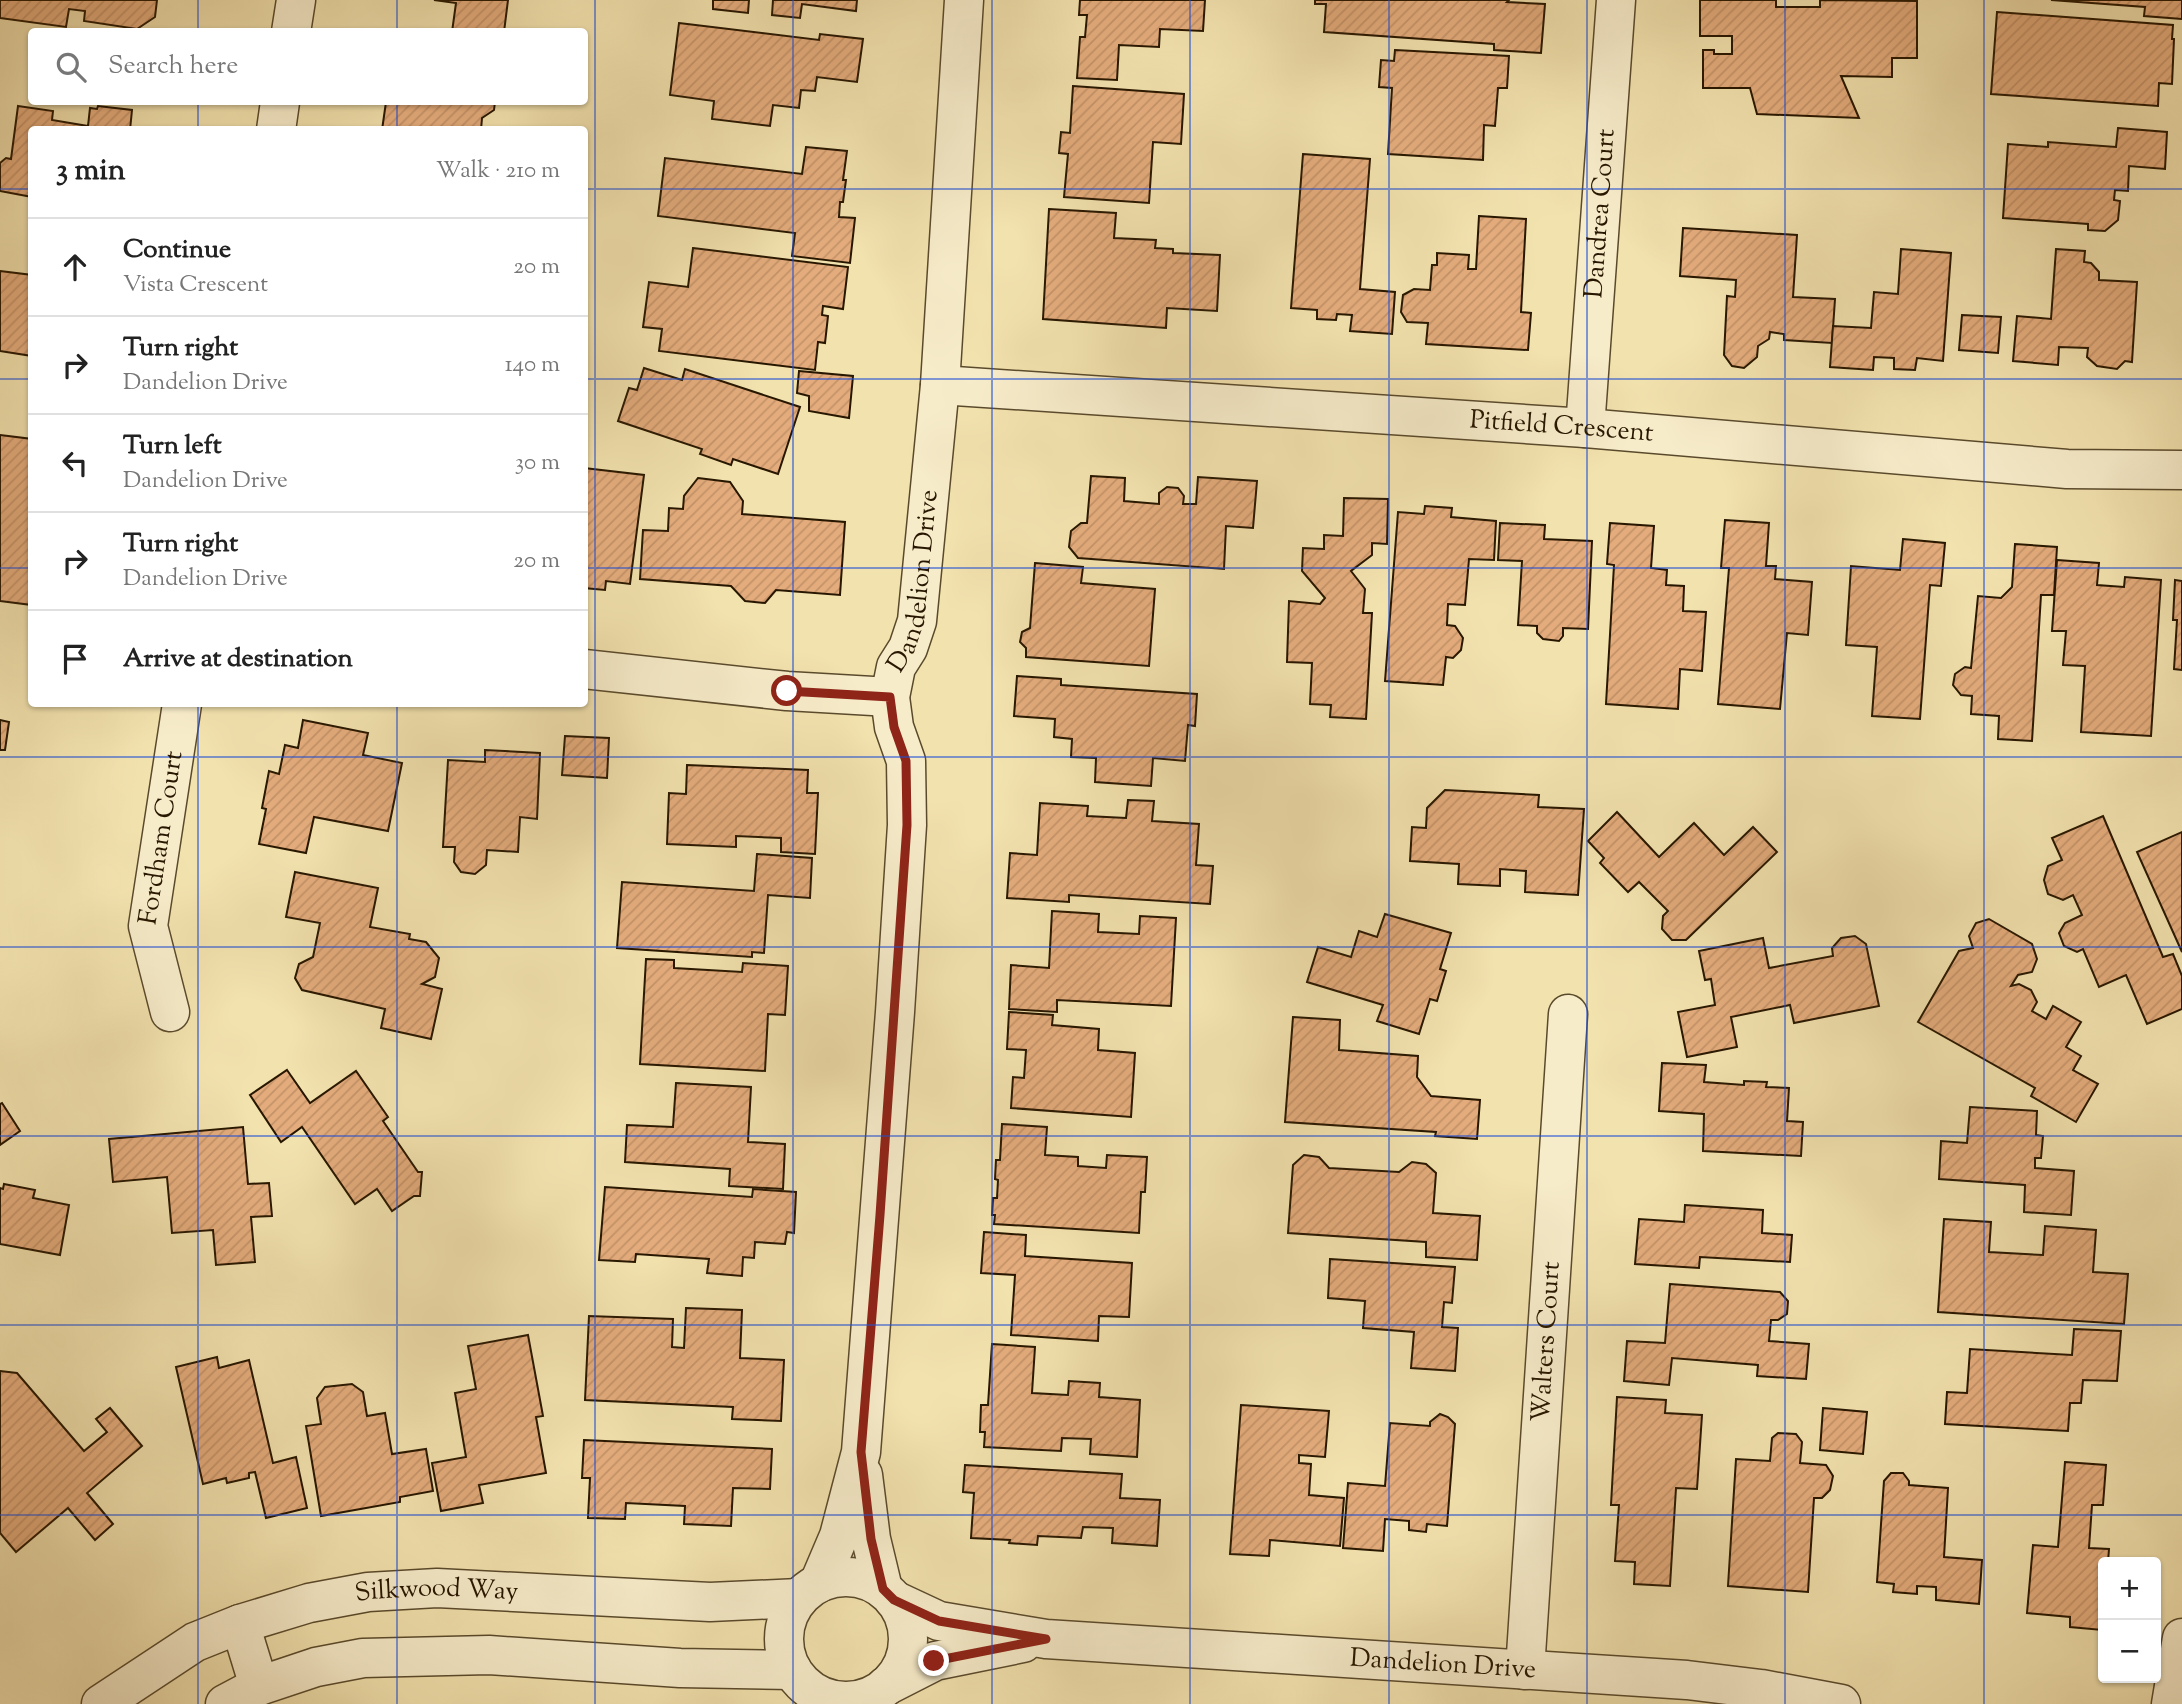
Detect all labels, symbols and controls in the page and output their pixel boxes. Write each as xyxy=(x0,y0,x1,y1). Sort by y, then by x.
search box xyxy=(28,28,588,105)
icon: search xyxy=(52,48,90,86)
text: Search here xyxy=(108,48,238,85)
street label: Dandrea Court xyxy=(1576,128,1625,300)
text: 3 min xyxy=(56,150,126,193)
text: Walk · 210 m xyxy=(436,155,560,188)
text: Continue xyxy=(123,232,231,269)
icon: ahead xyxy=(56,248,94,286)
text: 20 m xyxy=(513,251,560,284)
text: Vista Crescent xyxy=(123,269,268,302)
text: Turn right xyxy=(123,330,238,367)
icon: right xyxy=(56,346,94,384)
text: 140 m xyxy=(505,349,560,382)
text: Dandelion Drive xyxy=(123,367,288,400)
street label: Pitfield Crescent xyxy=(1468,402,1655,452)
text: Turn left xyxy=(123,428,222,465)
icon: left xyxy=(56,444,94,482)
text: 30 m xyxy=(515,447,560,480)
text: Dandelion Drive xyxy=(123,465,288,498)
street label: Dandelion Drive xyxy=(878,488,948,680)
text: Turn right xyxy=(123,526,238,563)
icon: right xyxy=(56,542,94,580)
text: 20 m xyxy=(513,545,560,578)
text: Dandelion Drive xyxy=(123,563,288,596)
icon: arrive xyxy=(56,640,94,678)
text: Arrive at destination xyxy=(123,641,353,678)
route start xyxy=(771,675,802,706)
street label: Fordham Court xyxy=(130,748,193,927)
street label: Walters Court xyxy=(1523,1260,1570,1423)
map controls xyxy=(2098,1557,2161,1683)
button: + xyxy=(2098,1557,2161,1620)
street label: Silkwood Way xyxy=(352,1569,519,1613)
button: − xyxy=(2098,1620,2161,1683)
street label: Dandelion Drive xyxy=(1349,1640,1537,1689)
route end xyxy=(918,1645,949,1676)

